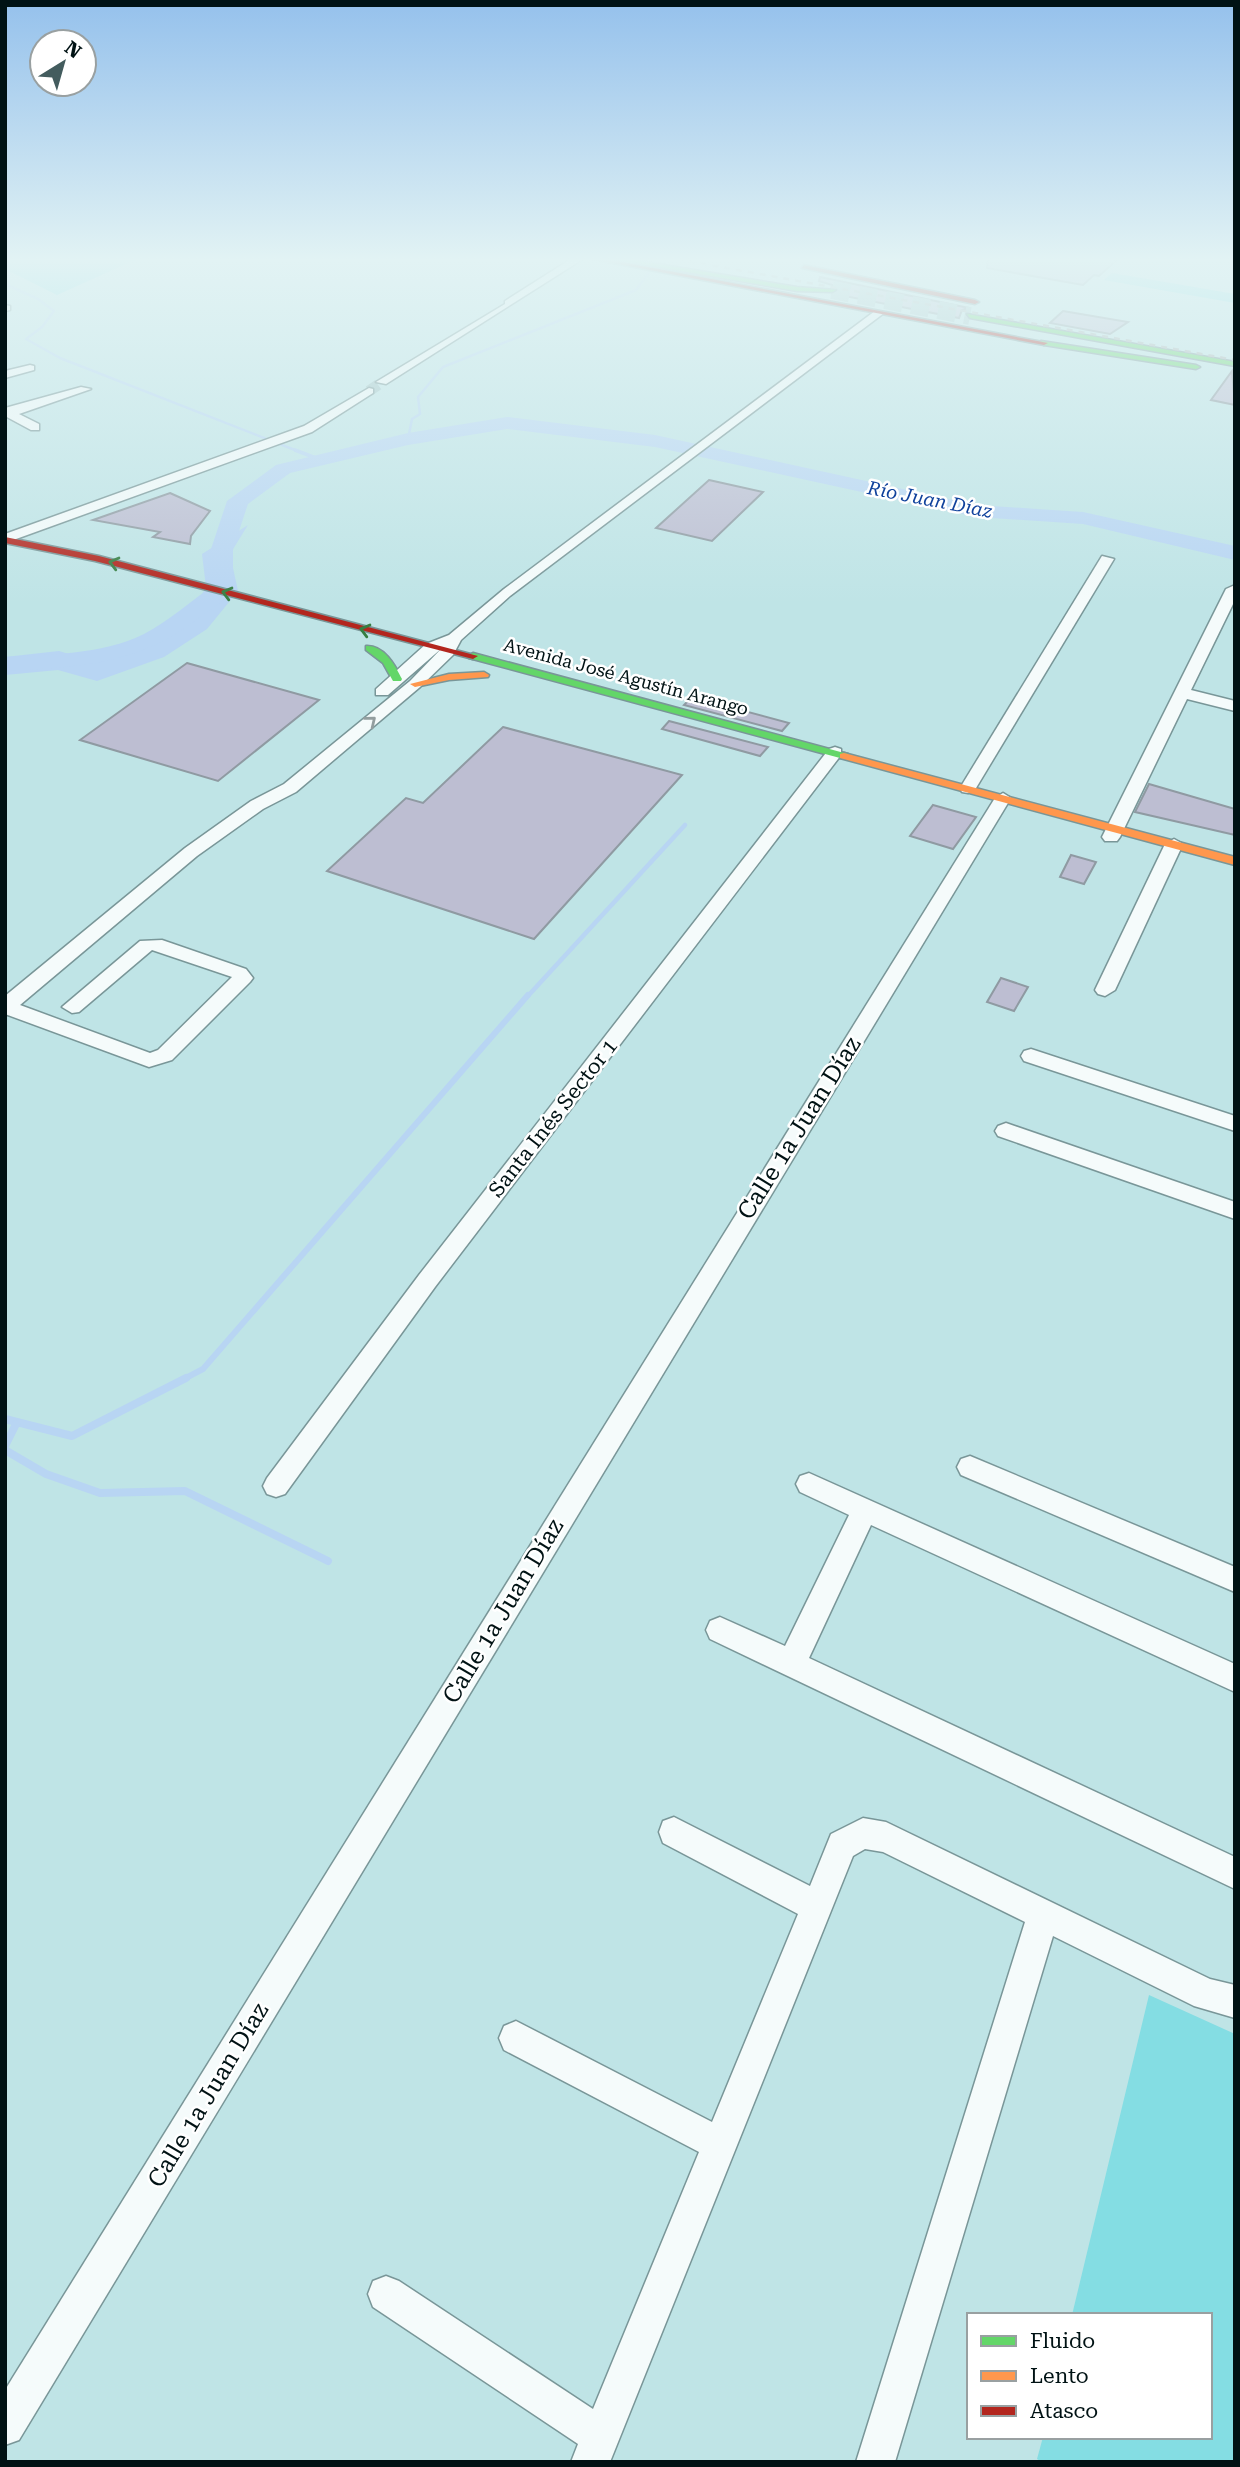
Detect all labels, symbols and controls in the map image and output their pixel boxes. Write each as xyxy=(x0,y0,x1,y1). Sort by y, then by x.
north arrow xyxy=(28,28,98,98)
text: N xyxy=(60,36,86,64)
water label: Río Juan Díaz xyxy=(865,476,995,523)
one-way arrow xyxy=(108,557,120,571)
one-way arrow xyxy=(221,587,233,602)
one-way arrow xyxy=(359,624,371,638)
street label: Avenida José Agustín Arango xyxy=(502,634,751,719)
one-way arrow xyxy=(363,716,375,729)
street label: Calle 1a Juan Díaz xyxy=(731,1032,867,1224)
street label: Santa Inés Sector 1 xyxy=(484,1034,622,1202)
street label: Calle 1a Juan Díaz xyxy=(437,1514,569,1708)
street label: Calle 1a Juan Díaz xyxy=(142,1998,274,2192)
legend xyxy=(967,2313,1212,2439)
text: Fluido xyxy=(1030,2329,1095,2353)
text: Lento xyxy=(1030,2364,1089,2388)
text: Atasco xyxy=(1030,2399,1098,2423)

